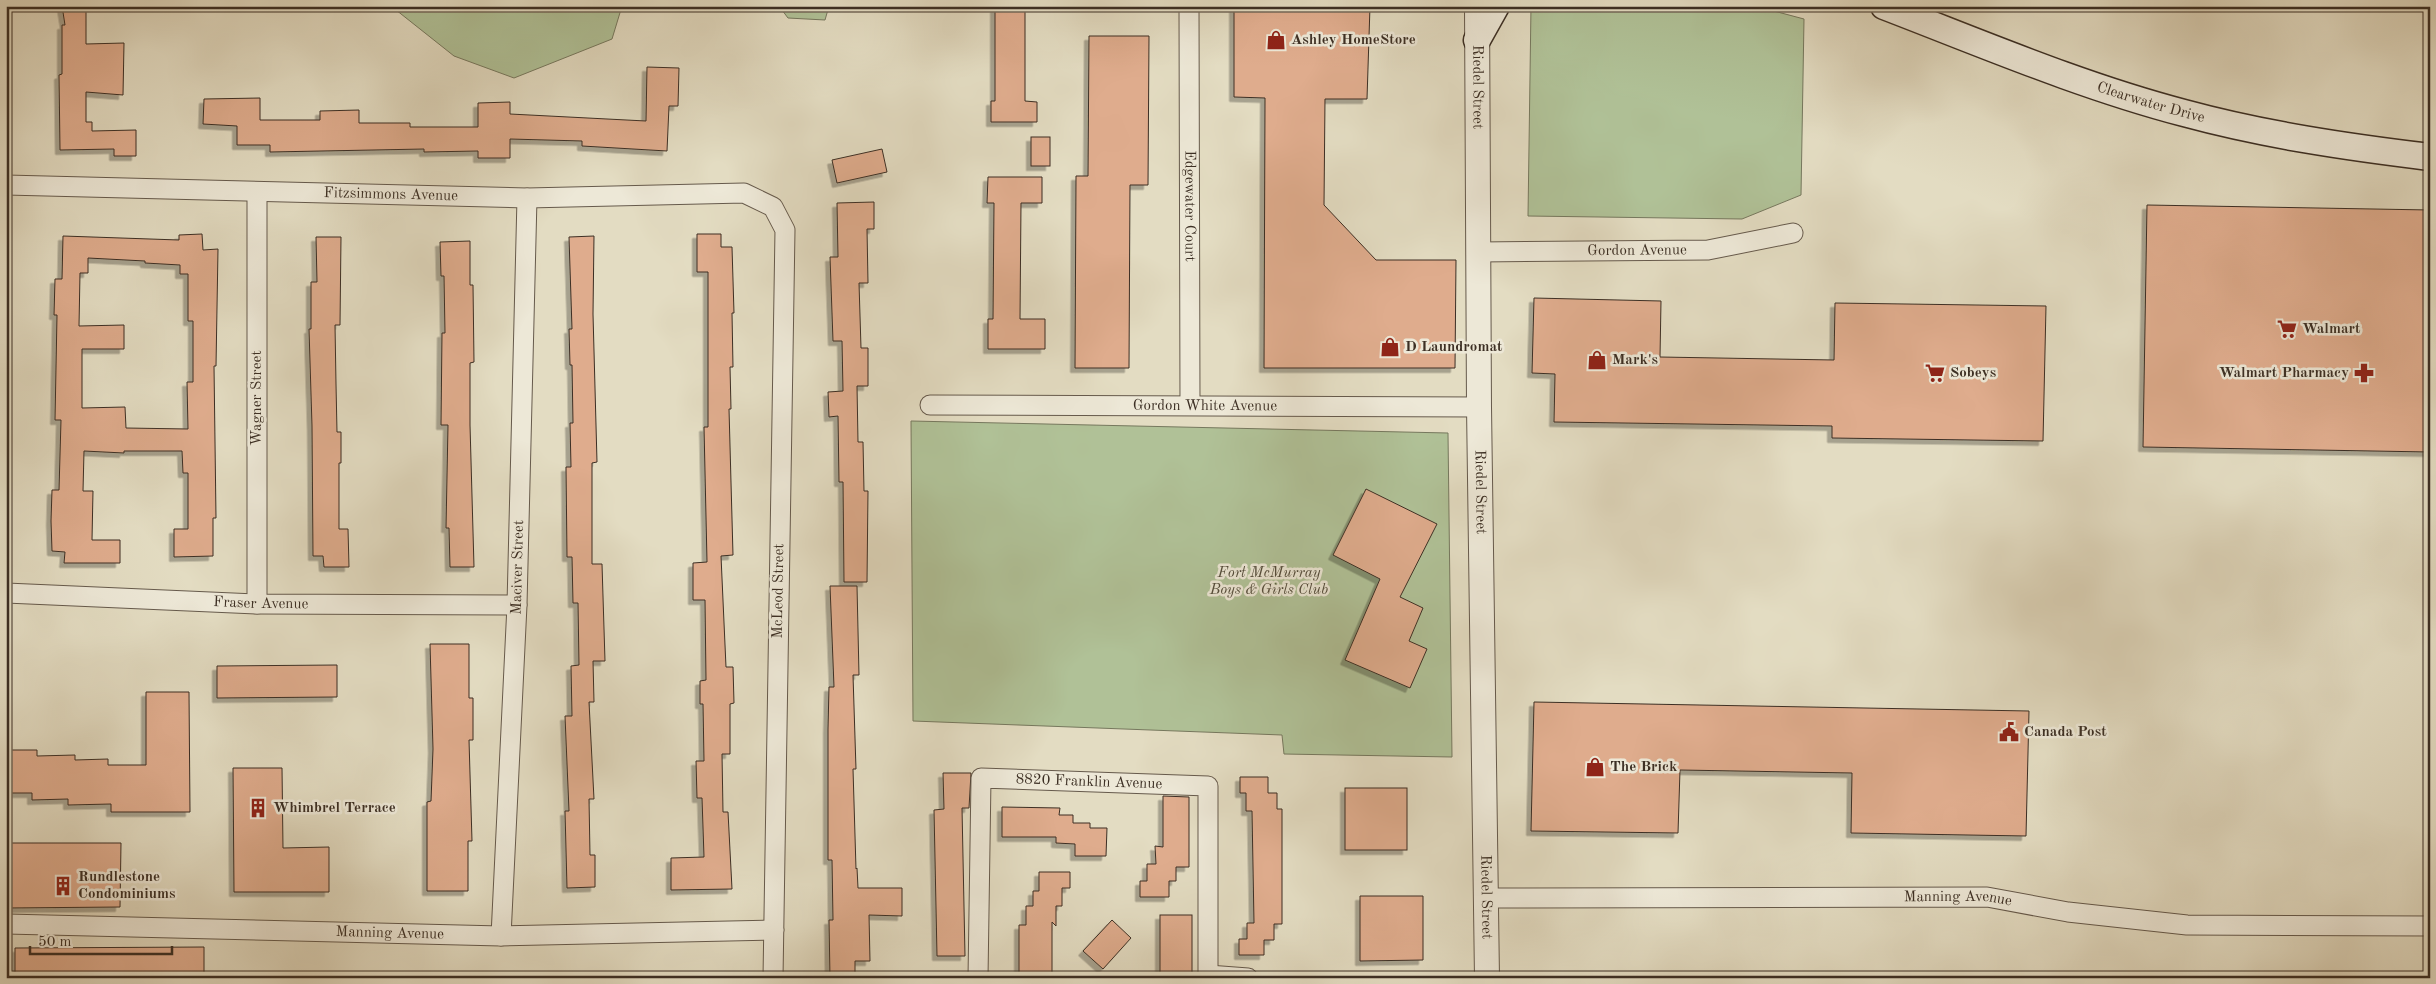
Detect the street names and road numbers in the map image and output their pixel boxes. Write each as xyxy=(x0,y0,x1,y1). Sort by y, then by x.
street label: Riedel Street xyxy=(1470,45,1485,129)
street label: Clearwater Drive xyxy=(2095,80,2206,126)
street label: Edgewater Court xyxy=(1182,150,1197,262)
street label: Fitzsimmons Avenue xyxy=(323,185,458,204)
street label: Gordon Avenue xyxy=(1587,243,1687,259)
street label: Wagner Street xyxy=(250,350,265,446)
street label: Gordon White Avenue xyxy=(1133,398,1277,414)
street label: Riedel Street xyxy=(1472,450,1488,534)
street label: Maciver Street xyxy=(509,520,527,615)
street label: McLeod Street xyxy=(771,543,787,639)
street label: Fraser Avenue xyxy=(213,595,308,612)
street label: 8820 Franklin Avenue xyxy=(1015,772,1163,792)
street label: Riedel Street xyxy=(1478,855,1494,939)
street label: Manning Avenue xyxy=(1904,889,2013,909)
street label: Manning Avenue xyxy=(336,924,444,942)

